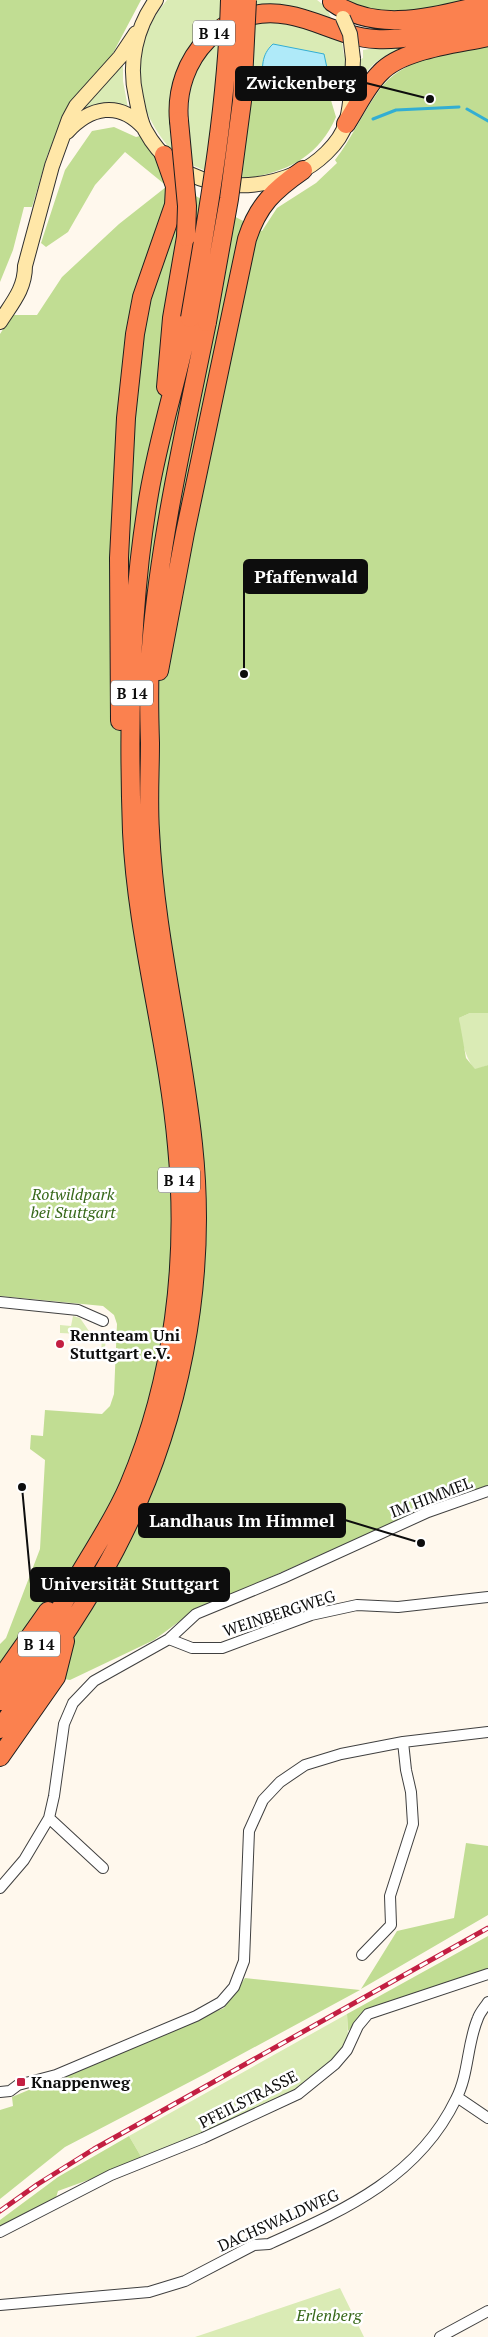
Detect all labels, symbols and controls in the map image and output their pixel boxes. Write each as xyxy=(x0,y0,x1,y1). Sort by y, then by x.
road number: B 14 xyxy=(193,20,235,46)
callout: Zwickenberg xyxy=(236,67,366,100)
text: Zwickenberg xyxy=(246,70,356,94)
callout: Pfaffenwald xyxy=(244,560,367,593)
text: Pfaffenwald xyxy=(254,564,358,588)
road number: B 14 xyxy=(111,680,153,706)
road number: B 14 xyxy=(158,1168,200,1192)
park label: Rotwildpark bei Stuttgart xyxy=(30,1183,116,1223)
place label: Rennteam Uni Stuttgart e.V. xyxy=(70,1324,180,1364)
marker: Rennteam Uni Stuttgart e.V. xyxy=(54,1338,66,1350)
street label: IM HIMMEL xyxy=(387,1471,476,1523)
callout: Landhaus Im Himmel xyxy=(139,1504,345,1537)
text: Landhaus Im Himmel xyxy=(149,1508,335,1532)
callout: Universität Stuttgart xyxy=(31,1568,229,1601)
text: Universität Stuttgart xyxy=(41,1571,219,1595)
street label: WEINBERGWEG xyxy=(220,1585,338,1641)
road number: B 14 xyxy=(18,1632,60,1656)
street label: PFEILSTRASSE xyxy=(195,2065,301,2133)
place label: Knappenweg xyxy=(31,2071,131,2093)
marker: Knappenweg xyxy=(15,2076,27,2088)
street label: DACHSWALDWEG xyxy=(214,2183,342,2257)
park label: Erlenberg xyxy=(295,2304,363,2326)

